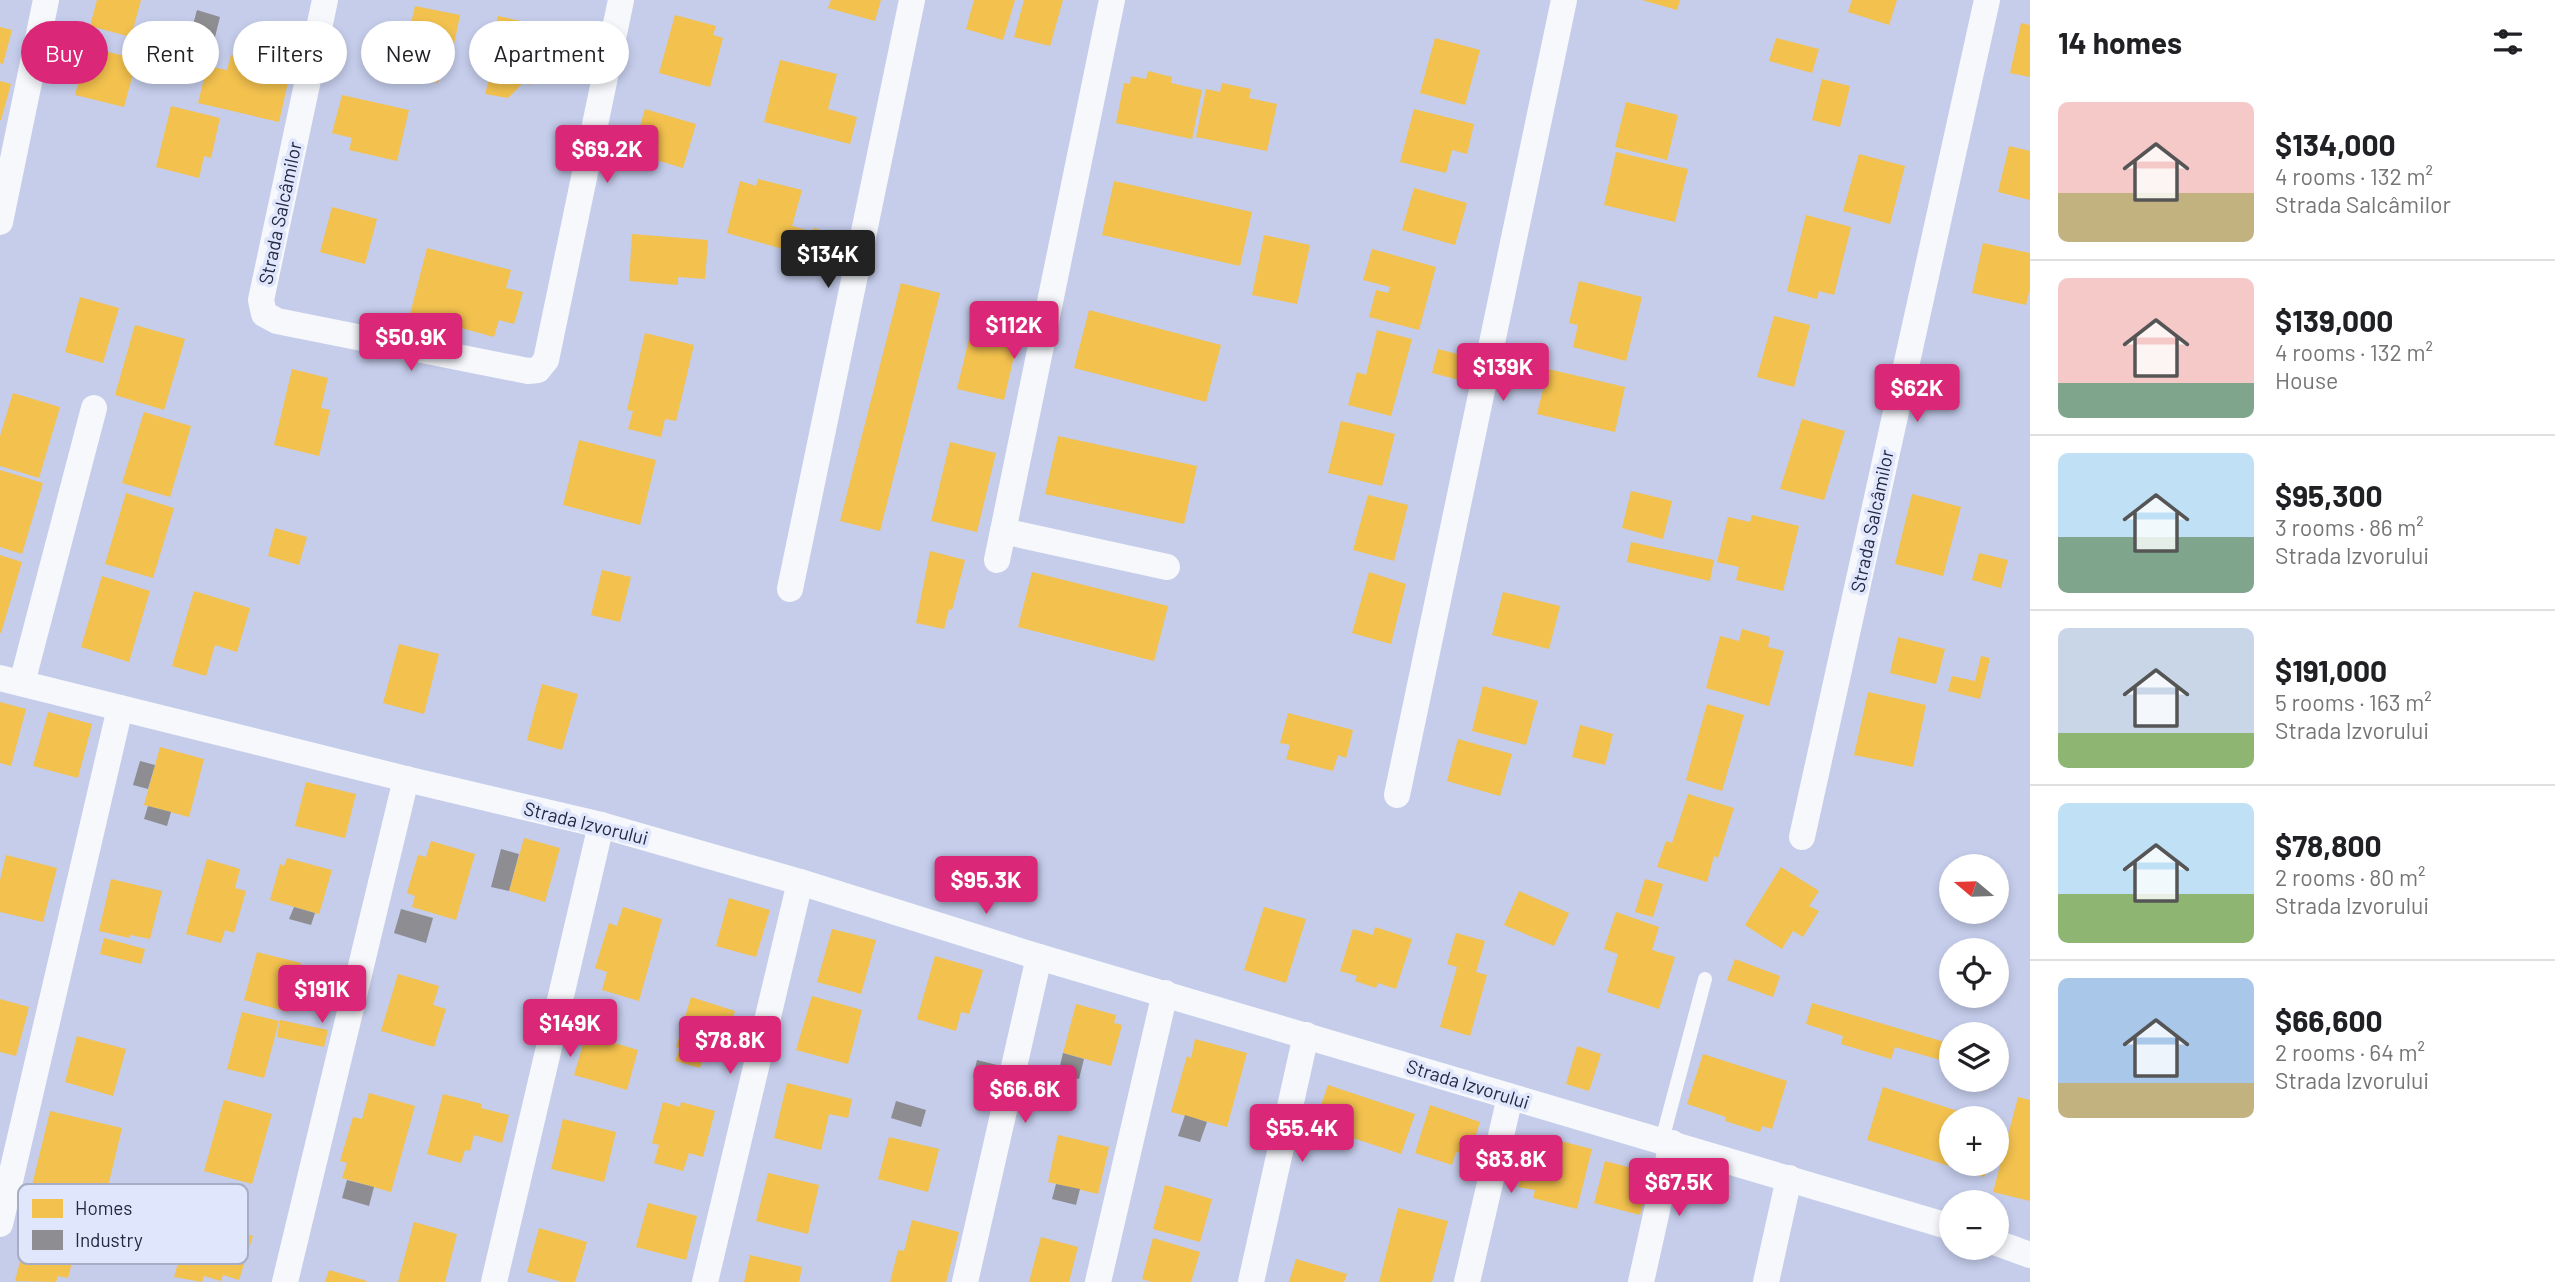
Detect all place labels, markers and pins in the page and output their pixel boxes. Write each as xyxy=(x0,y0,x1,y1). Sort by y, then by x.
pin: $69.2K xyxy=(550,125,664,185)
pin: $134K xyxy=(779,230,877,290)
pin: $112K xyxy=(965,302,1063,361)
pin: $50.9K xyxy=(354,314,468,373)
pin: $139K xyxy=(1454,344,1552,403)
pin: $62K xyxy=(1876,364,1958,424)
pin: $95.3K xyxy=(929,856,1043,916)
pin: $191K xyxy=(273,965,371,1025)
pin: $149K xyxy=(521,1000,619,1059)
pin: $78.8K xyxy=(673,1016,787,1076)
pin: $66.6K xyxy=(968,1066,1082,1125)
pin: $55.4K xyxy=(1245,1104,1359,1164)
pin: $83.8K xyxy=(1454,1136,1568,1195)
pin: $67.5K xyxy=(1622,1158,1736,1218)

